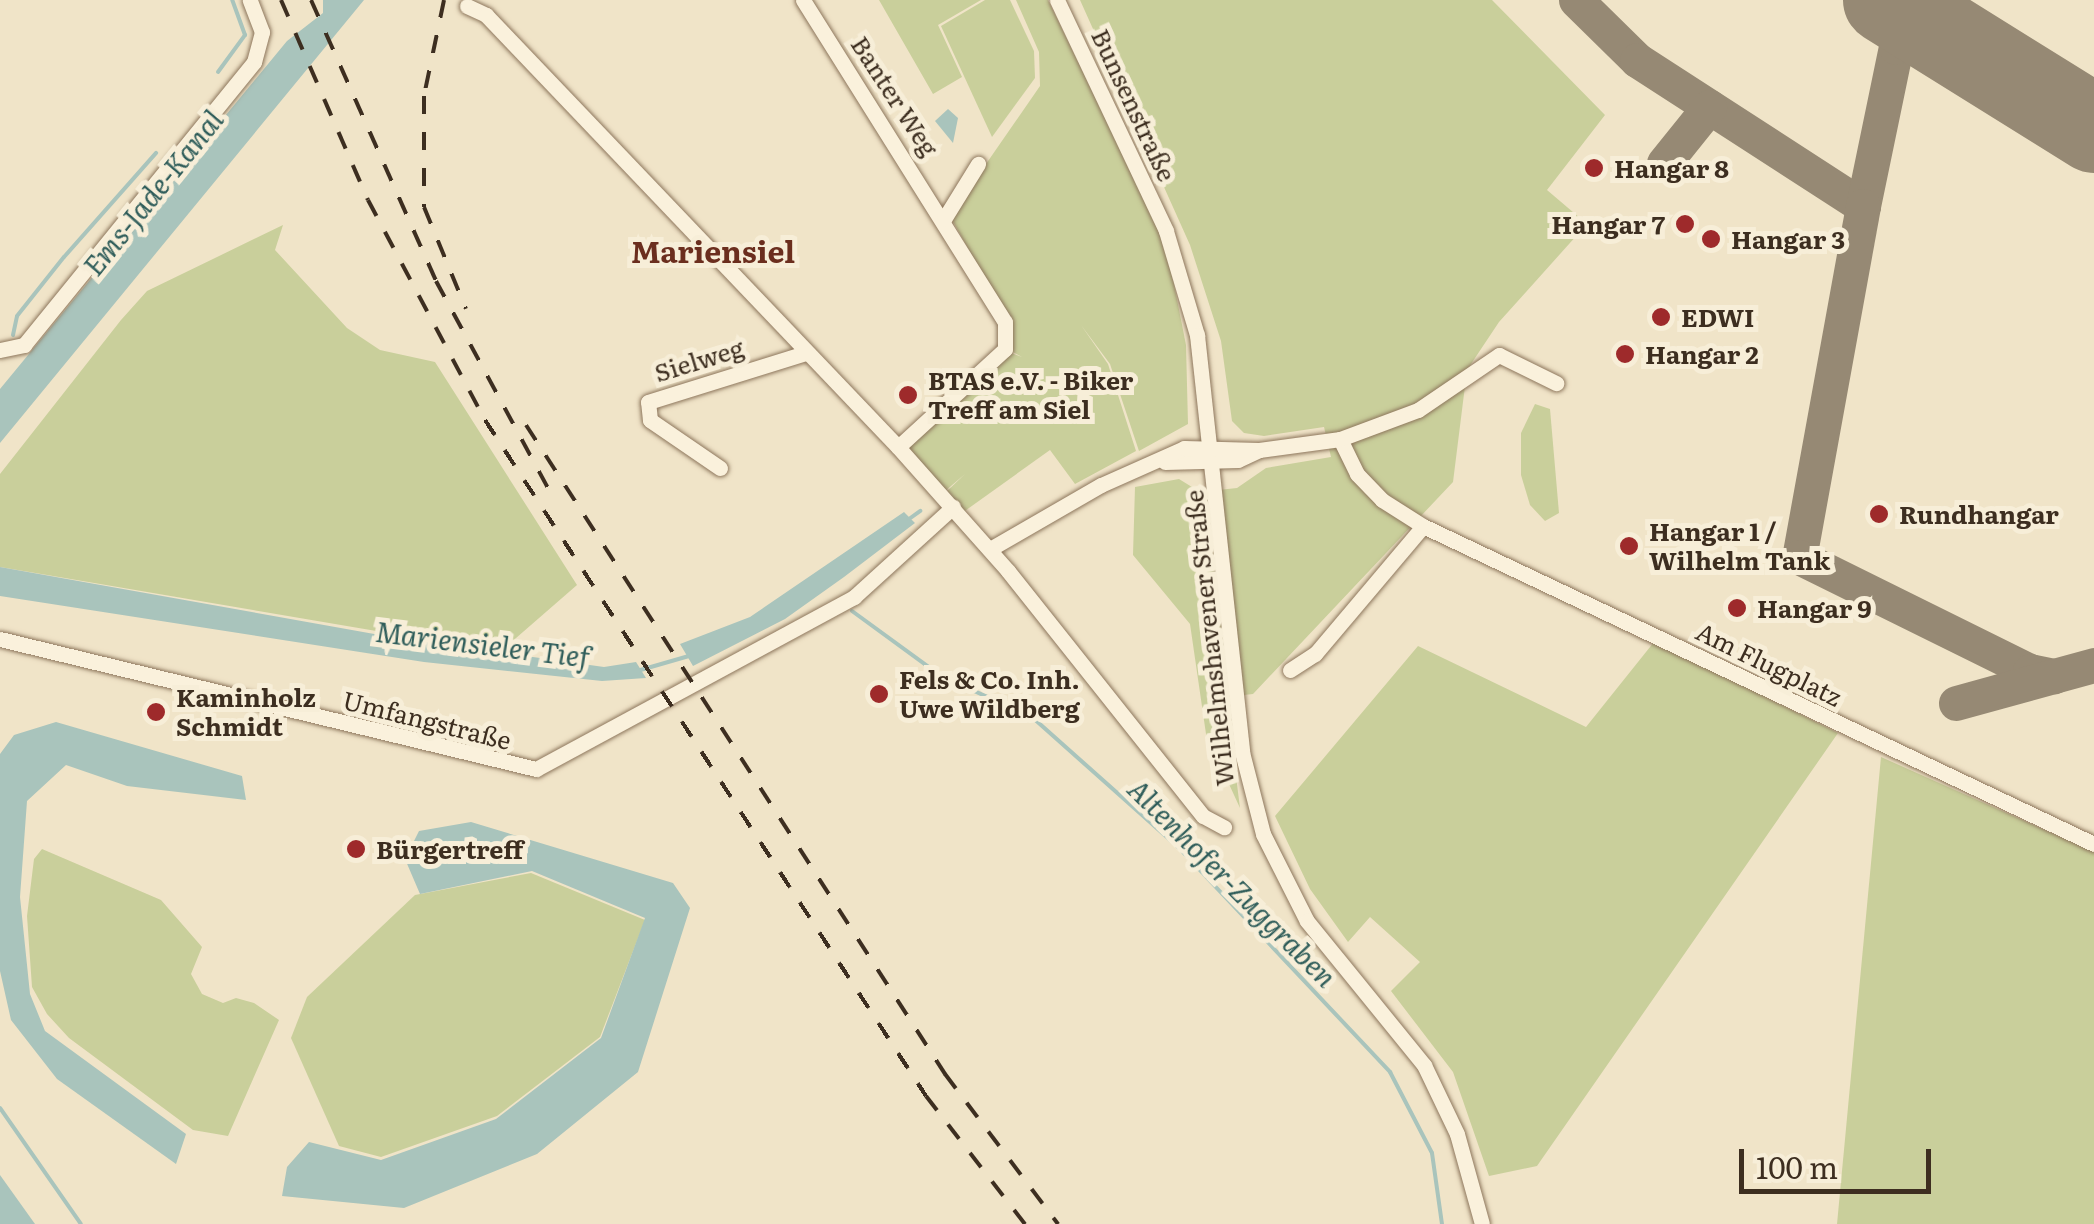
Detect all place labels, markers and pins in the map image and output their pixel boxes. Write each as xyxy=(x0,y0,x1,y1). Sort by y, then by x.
place label: Hangar 8 xyxy=(1614,153,1729,183)
marker: Hangar 8 xyxy=(1583,157,1605,179)
place label: Hangar 7 xyxy=(1551,209,1665,239)
marker: Hangar 7 xyxy=(1674,213,1696,235)
place label: Hangar 3 xyxy=(1731,224,1845,254)
marker: Hangar 3 xyxy=(1700,228,1722,250)
place label: EDWI xyxy=(1681,302,1755,332)
marker: EDWI xyxy=(1650,306,1672,328)
place label: Hangar 2 xyxy=(1645,339,1759,369)
marker: Hangar 2 xyxy=(1614,343,1636,365)
place label: BTAS e.V. - Biker Treff am Siel xyxy=(928,366,1133,425)
marker: BTAS e.V. - Biker Treff am Siel xyxy=(897,384,919,406)
place label: Rundhangar xyxy=(1899,499,2059,529)
marker: Rundhangar xyxy=(1868,503,1890,525)
place label: Hangar 1 / Wilhelm Tank xyxy=(1649,517,1830,576)
marker: Hangar 1 / Wilhelm Tank xyxy=(1618,535,1640,557)
place label: Hangar 9 xyxy=(1757,593,1872,623)
marker: Hangar 9 xyxy=(1726,597,1748,619)
place label: Fels & Co. Inh. Uwe Wildberg xyxy=(899,665,1080,724)
place label: Kaminholz Schmidt xyxy=(176,683,316,742)
marker: Fels & Co. Inh. Uwe Wildberg xyxy=(868,683,890,705)
marker: Kaminholz Schmidt xyxy=(145,701,167,723)
place label: Bürgertreff xyxy=(376,834,523,864)
marker: Bürgertreff xyxy=(345,838,367,860)

